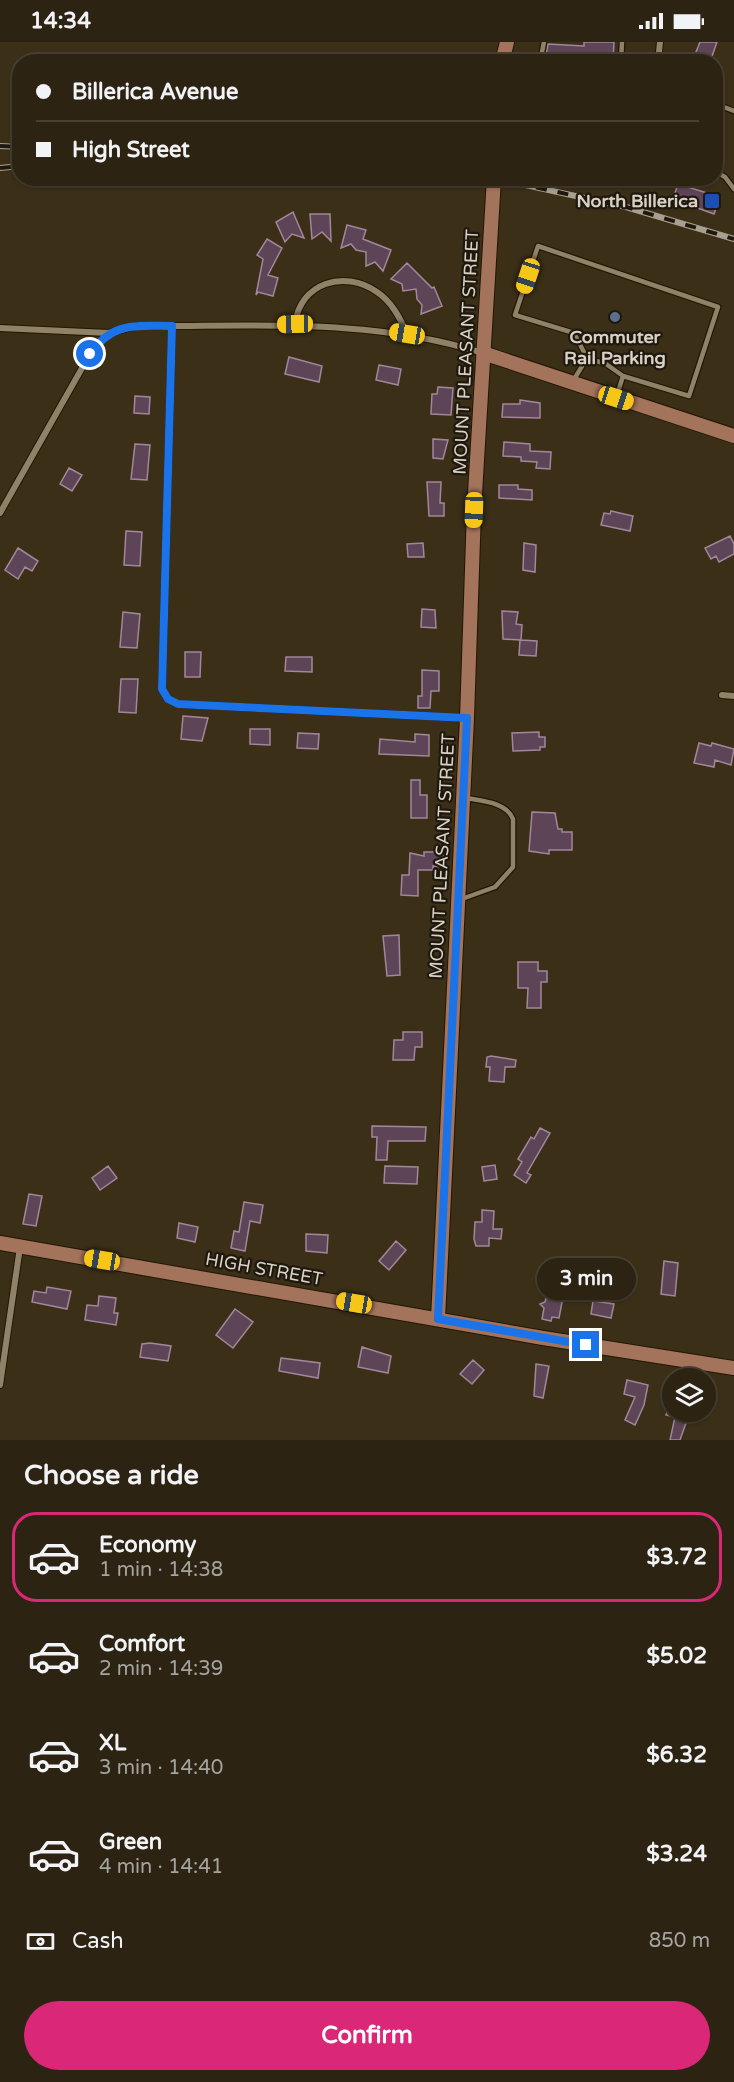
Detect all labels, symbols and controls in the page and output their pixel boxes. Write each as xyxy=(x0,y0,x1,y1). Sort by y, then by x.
text: 14:34 xyxy=(30,8,91,34)
text: Billerica Avenue xyxy=(72,79,238,105)
text: High Street xyxy=(72,137,190,163)
place label: North Billerica xyxy=(576,190,698,212)
marker: North Billerica xyxy=(703,192,721,210)
street label: MOUNT PLEASANT STREET xyxy=(449,229,483,475)
car xyxy=(514,256,542,296)
marker: Commuter Rail Parking xyxy=(608,310,622,324)
car xyxy=(277,315,313,333)
car xyxy=(388,322,426,346)
place label: Commuter Rail Parking xyxy=(564,326,666,369)
route start xyxy=(76,340,103,367)
car xyxy=(596,384,636,412)
car xyxy=(464,492,484,528)
street label: MOUNT PLEASANT STREET xyxy=(425,733,459,979)
car xyxy=(83,1248,121,1272)
street label: HIGH STREET xyxy=(204,1248,324,1290)
callout: 3 min xyxy=(536,1258,636,1300)
text: 3 min xyxy=(560,1267,613,1291)
car xyxy=(335,1291,373,1315)
route end xyxy=(572,1331,599,1358)
map controls xyxy=(662,1368,716,1422)
button: layers xyxy=(662,1368,716,1422)
text: Choose a ride xyxy=(24,1459,199,1492)
icon: car xyxy=(27,1530,81,1584)
text: Economy xyxy=(99,1532,196,1558)
text: $3.72 xyxy=(646,1544,707,1570)
text: 1 min · 14:38 xyxy=(99,1558,223,1582)
icon: car xyxy=(27,1629,81,1683)
text: Comfort xyxy=(99,1631,185,1657)
text: $5.02 xyxy=(646,1643,707,1669)
text: 2 min · 14:39 xyxy=(99,1657,223,1681)
icon: car xyxy=(27,1728,81,1782)
text: XL xyxy=(99,1730,126,1756)
text: $6.32 xyxy=(646,1742,707,1768)
text: 3 min · 14:40 xyxy=(99,1756,223,1780)
icon: car xyxy=(27,1827,81,1881)
text: Green xyxy=(99,1829,162,1855)
text: $3.24 xyxy=(646,1841,707,1867)
text: 4 min · 14:41 xyxy=(99,1855,223,1879)
icon: cash xyxy=(24,1925,57,1958)
text: Cash xyxy=(72,1928,124,1954)
text: 850 m xyxy=(649,1929,710,1953)
button: Confirm xyxy=(24,2001,710,2070)

